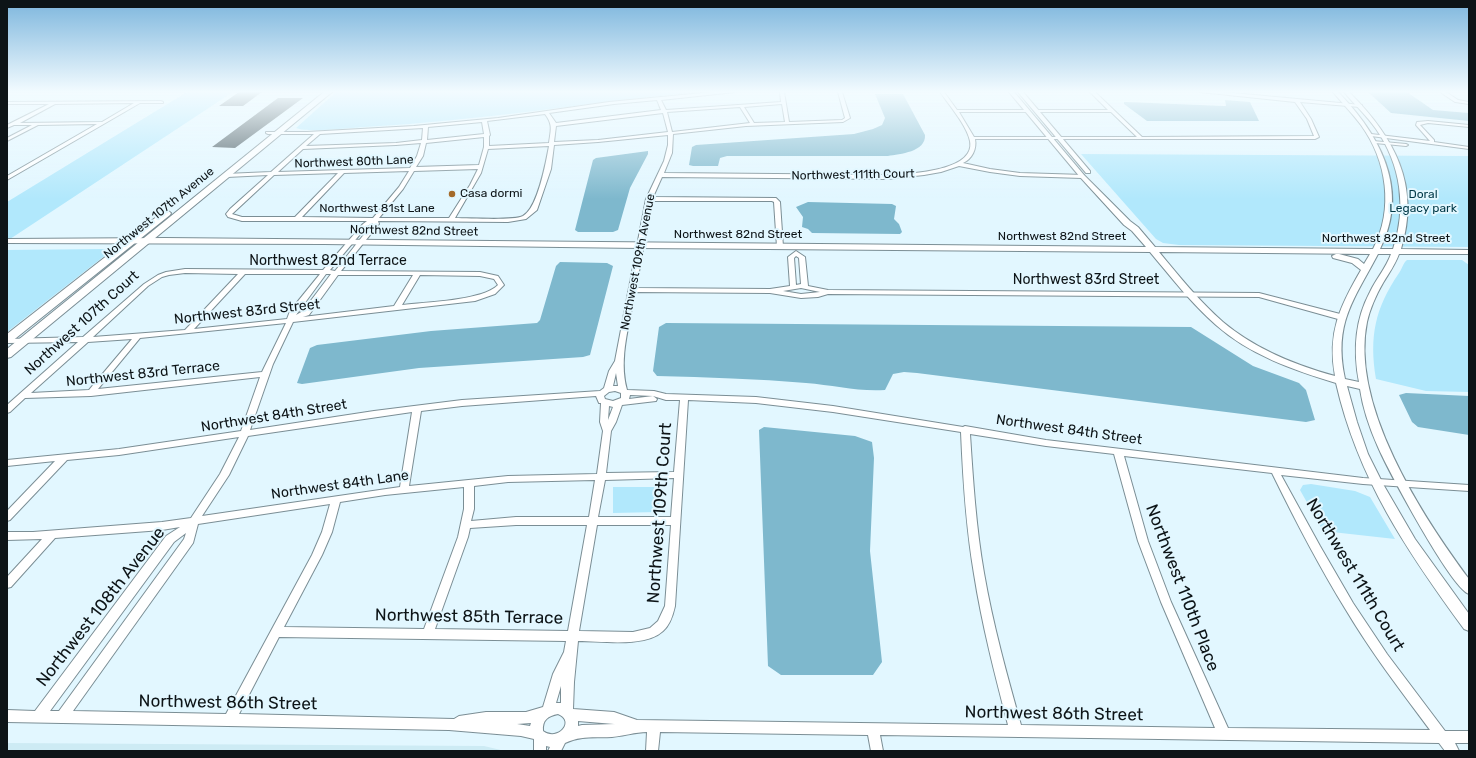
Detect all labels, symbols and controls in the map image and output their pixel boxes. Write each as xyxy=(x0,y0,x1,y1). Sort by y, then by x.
street label: Northwest 80th Lane xyxy=(294,153,414,171)
street label: Northwest 107th Avenue xyxy=(101,164,217,262)
street label: Northwest 111th Court xyxy=(791,167,915,183)
place label: Casa dormi xyxy=(460,187,522,201)
park label: Doral Legacy park xyxy=(1389,188,1457,216)
marker: Casa dormi xyxy=(447,189,457,199)
street label: Northwest 109th Avenue xyxy=(618,193,658,331)
street label: Northwest 81st Lane xyxy=(319,202,435,216)
street label: Northwest 82nd Street xyxy=(350,223,478,239)
street label: Northwest 82nd Street xyxy=(674,228,802,242)
street label: Northwest 82nd Street xyxy=(998,230,1126,244)
street label: Northwest 82nd Street xyxy=(1322,232,1450,246)
street label: Northwest 82nd Terrace xyxy=(249,253,407,269)
street label: Northwest 107th Court xyxy=(21,267,143,379)
street label: Northwest 83rd Street xyxy=(1013,272,1159,288)
street label: Northwest 83rd Street xyxy=(173,296,321,328)
street label: Northwest 83rd Terrace xyxy=(65,358,221,390)
street label: Northwest 84th Street xyxy=(200,396,348,436)
street label: Northwest 84th Street xyxy=(995,411,1143,449)
street label: Northwest 109th Court xyxy=(644,422,676,604)
street label: Northwest 84th Lane xyxy=(270,467,410,503)
street label: Northwest 111th Court xyxy=(1301,495,1409,655)
street label: Northwest 110th Place xyxy=(1141,502,1223,674)
street label: Northwest 108th Avenue xyxy=(32,523,170,691)
street label: Northwest 85th Terrace xyxy=(375,605,563,629)
street label: Northwest 86th Street xyxy=(138,691,318,715)
street label: Northwest 86th Street xyxy=(964,702,1144,726)

